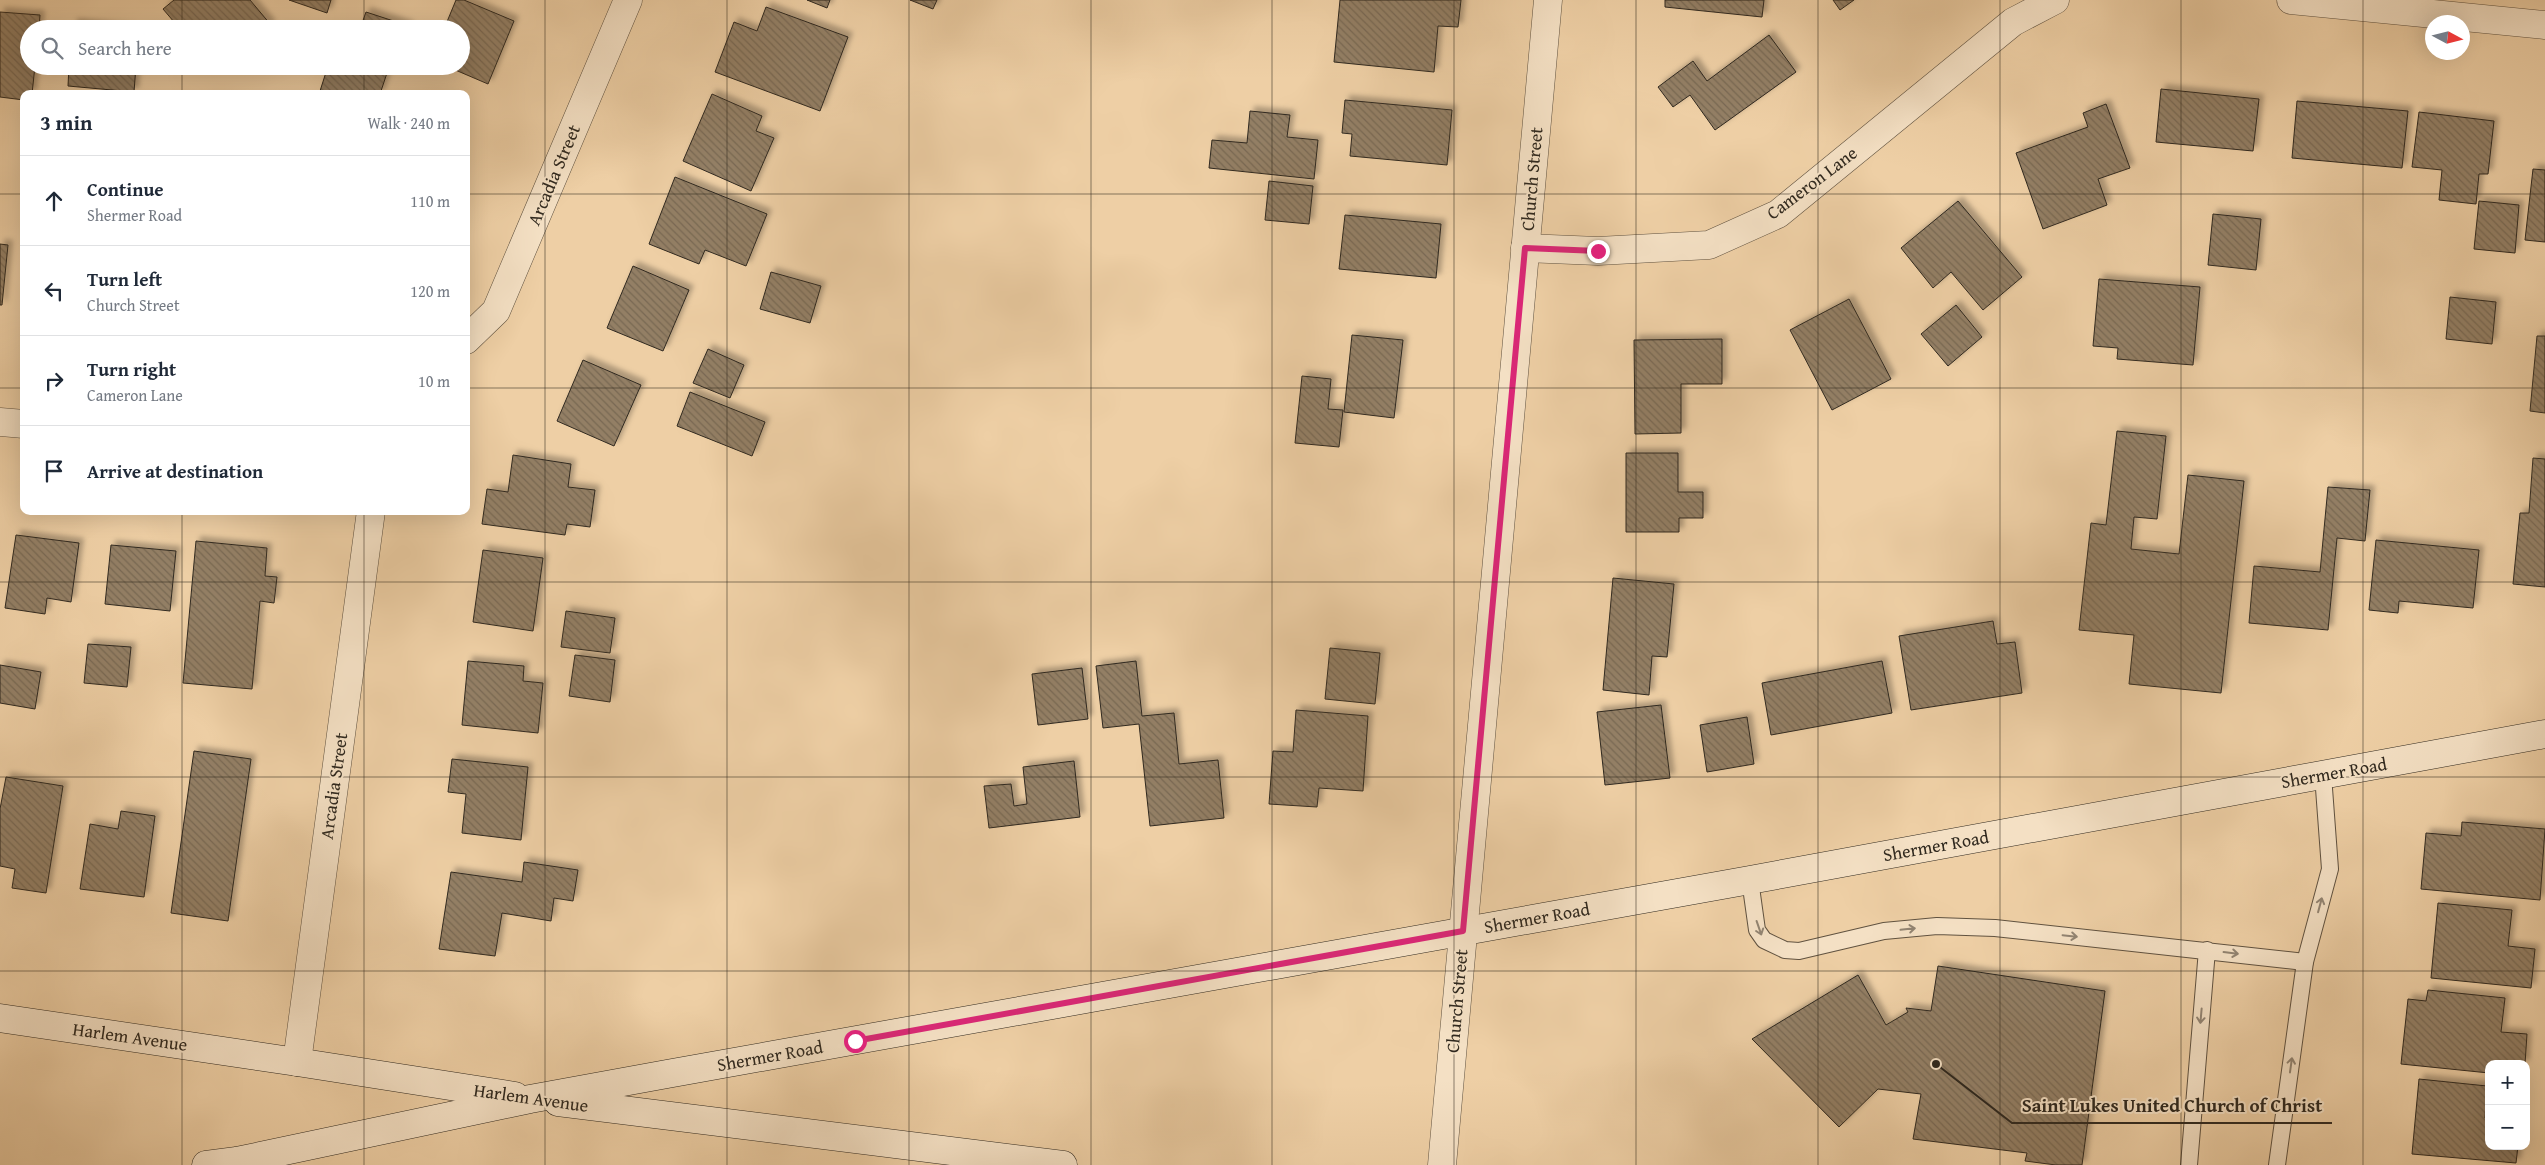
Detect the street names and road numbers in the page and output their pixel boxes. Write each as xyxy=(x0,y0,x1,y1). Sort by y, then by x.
street label: Arcadia Street xyxy=(520,120,587,229)
street label: Church Street xyxy=(1514,125,1550,232)
street label: Cameron Lane xyxy=(1761,139,1863,226)
street label: Arcadia Street xyxy=(313,730,354,841)
street label: Shermer Road xyxy=(2279,750,2389,795)
street label: Shermer Road xyxy=(1881,823,1991,868)
street label: Shermer Road xyxy=(1482,895,1592,940)
street label: Church Street xyxy=(1439,947,1475,1054)
street label: Harlem Avenue xyxy=(71,1015,189,1058)
street label: Shermer Road xyxy=(715,1033,825,1078)
street label: Harlem Avenue xyxy=(472,1076,590,1119)

